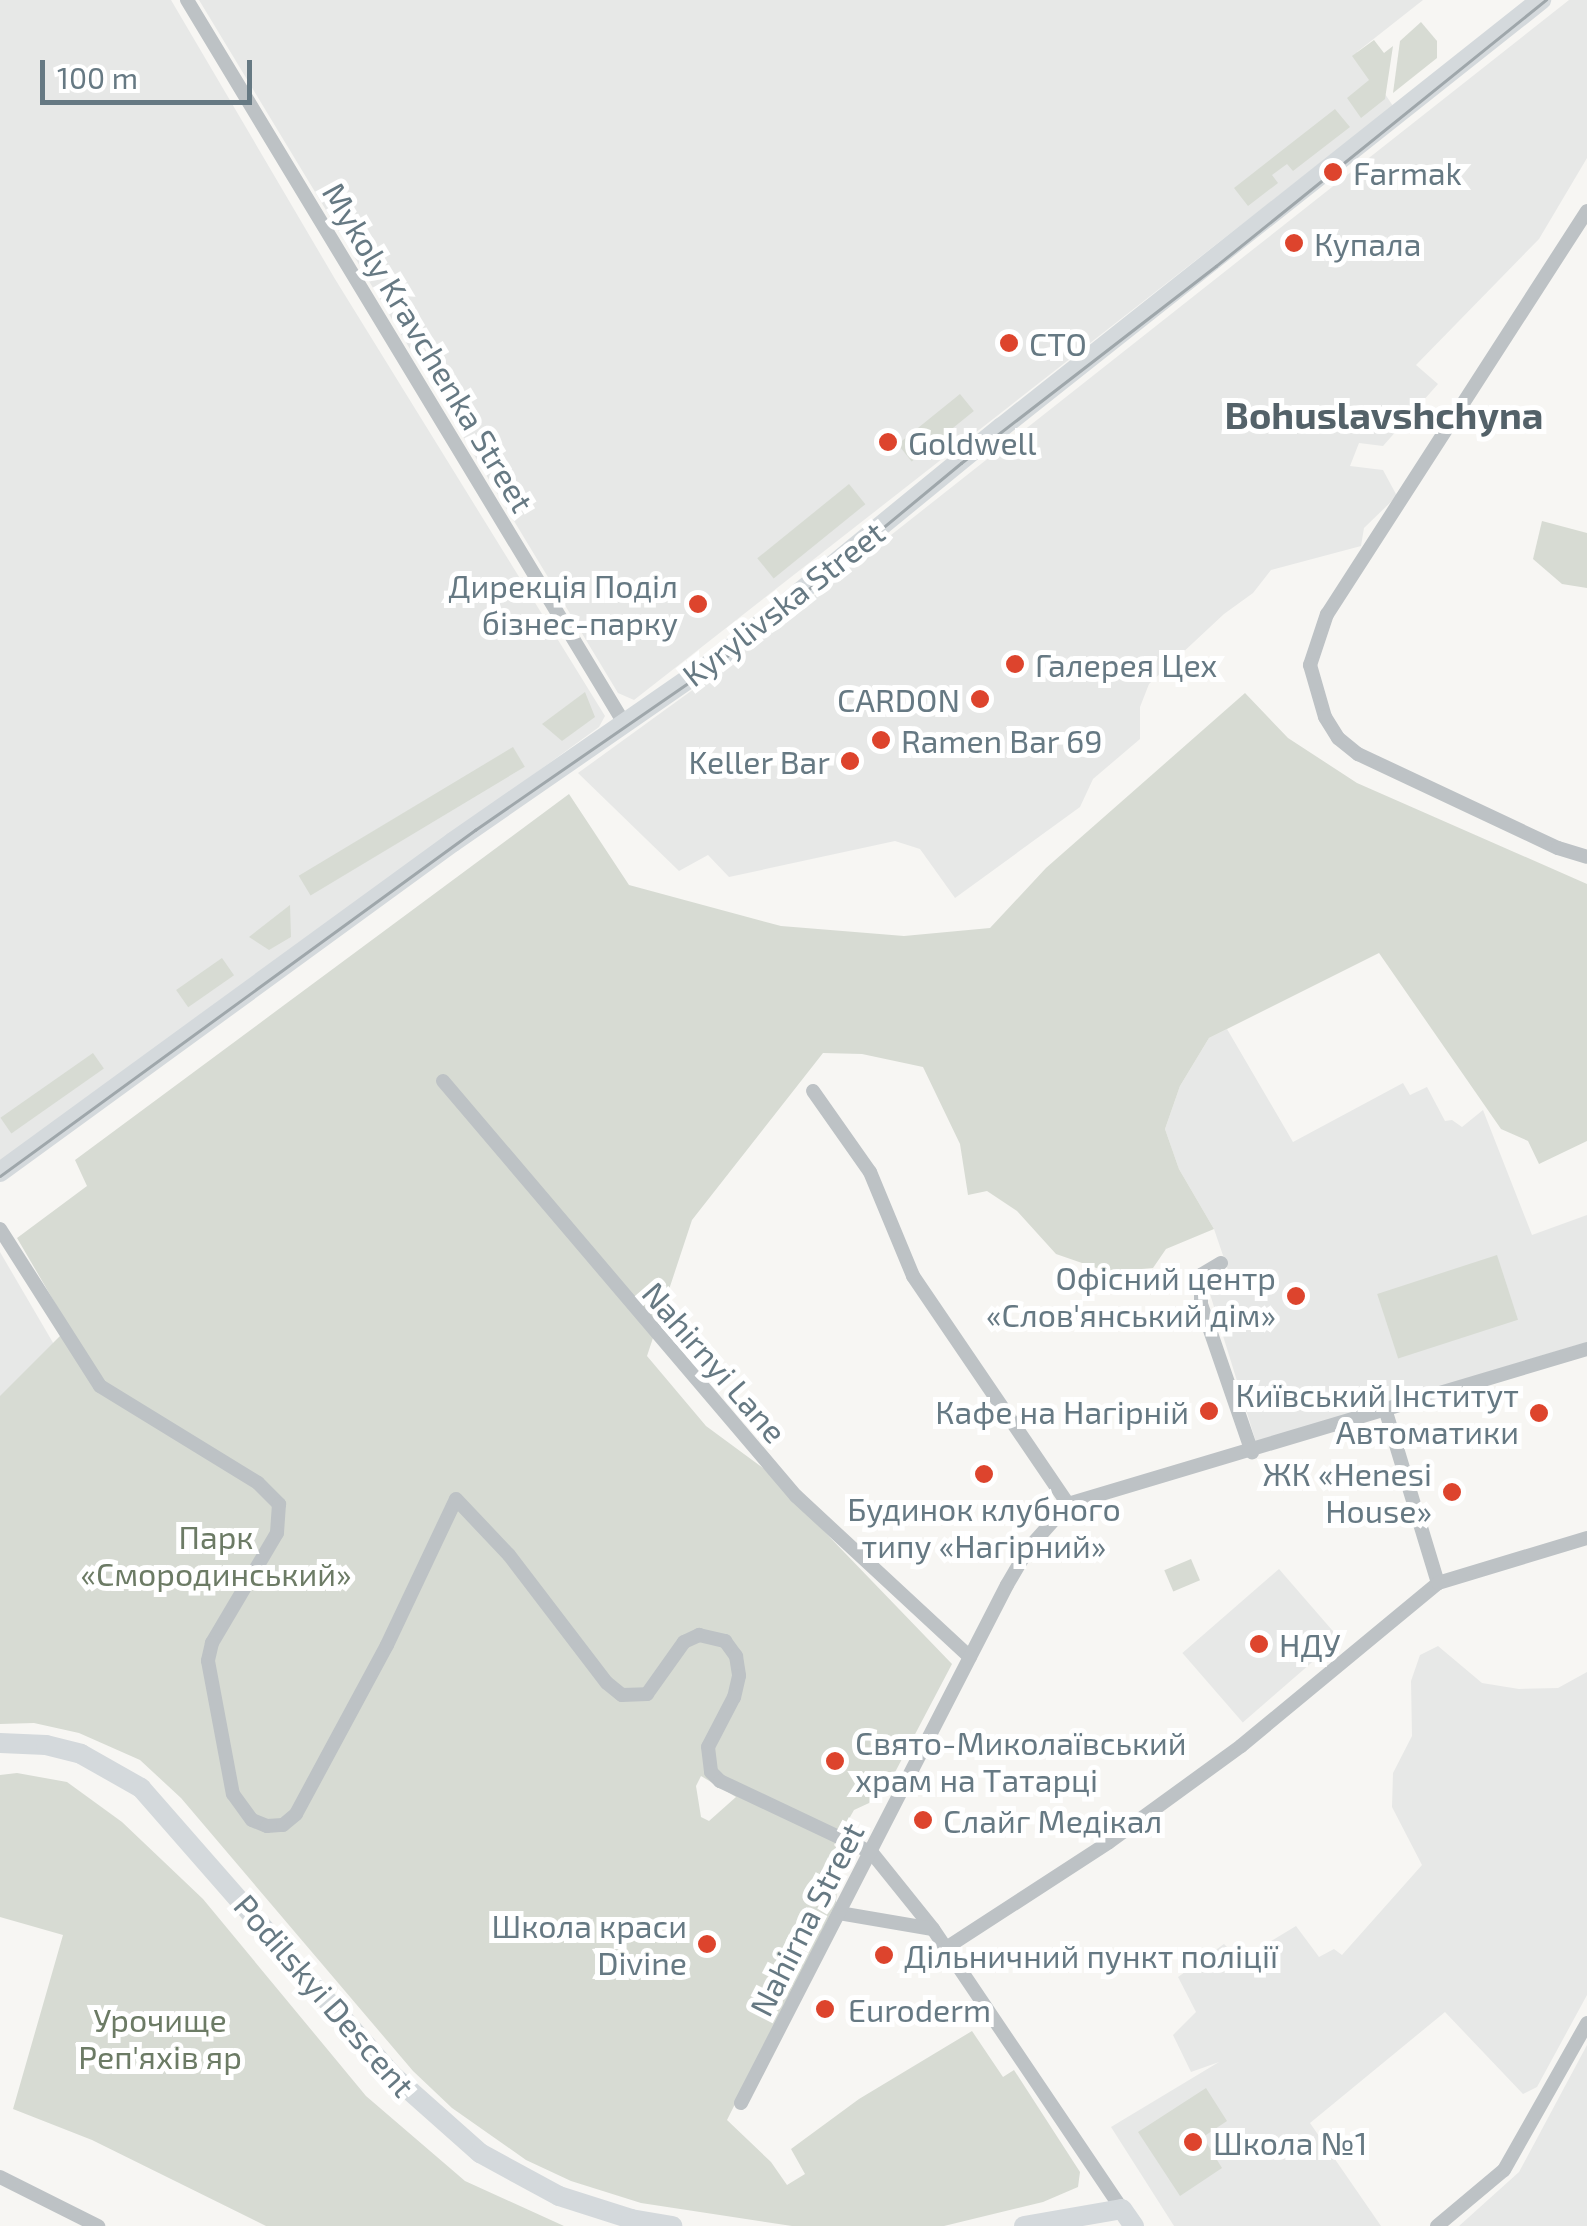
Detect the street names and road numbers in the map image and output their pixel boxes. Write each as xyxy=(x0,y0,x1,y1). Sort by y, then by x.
street label: Mykoly Kravchenka Street xyxy=(315,175,543,519)
street label: Kyrylivska Street xyxy=(675,512,891,694)
street label: Nahirnyi Lane xyxy=(635,1274,795,1450)
street label: Nahirna Street xyxy=(741,1816,871,2022)
street label: Podilskyi Descent xyxy=(227,1886,423,2104)

